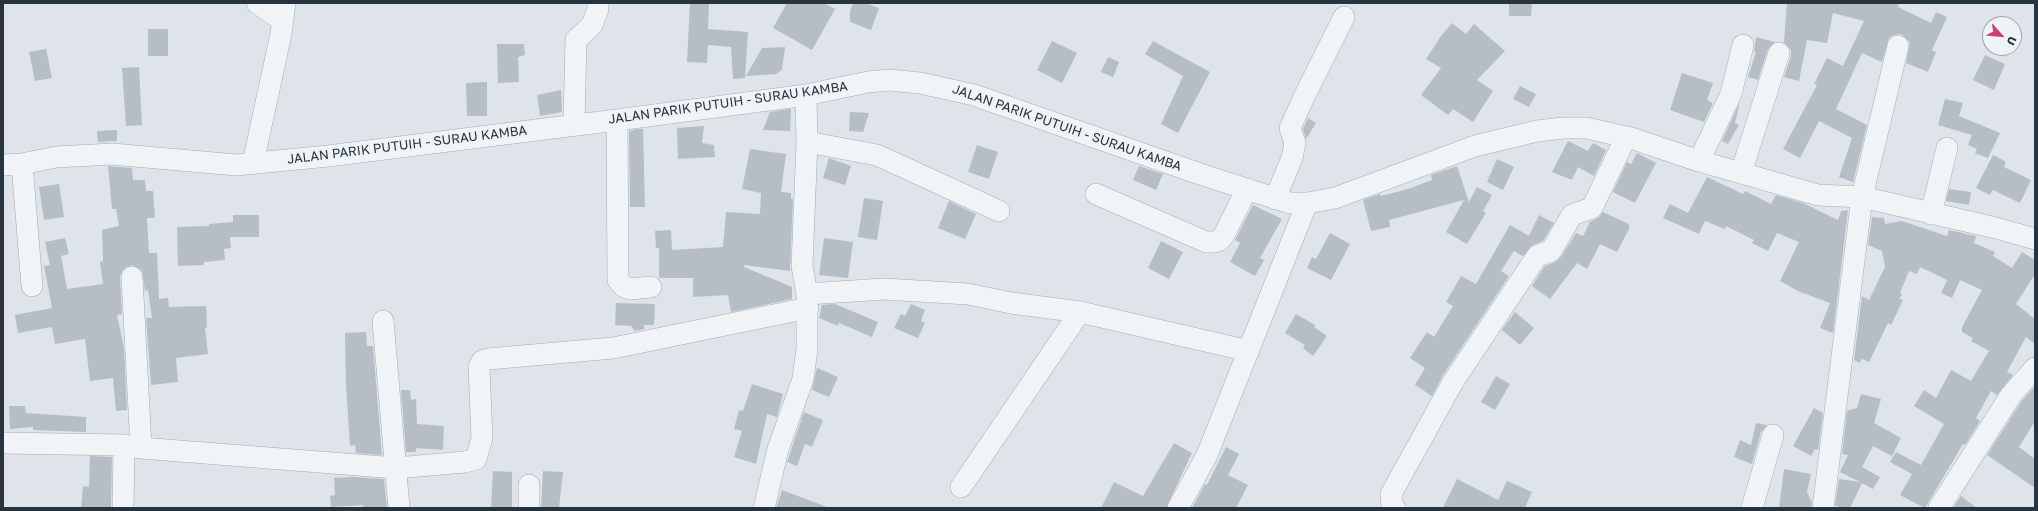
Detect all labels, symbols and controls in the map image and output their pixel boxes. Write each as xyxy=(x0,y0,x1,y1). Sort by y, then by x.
north arrow xyxy=(1982,16,2022,56)
text: U xyxy=(2005,35,2020,48)
street label: JALAN PARIK PUTUIH - SURAU KAMBA xyxy=(607,78,849,128)
street label: JALAN PARIK PUTUIH - SURAU KAMBA xyxy=(950,81,1184,175)
street label: JALAN PARIK PUTUIH - SURAU KAMBA xyxy=(286,123,528,167)

